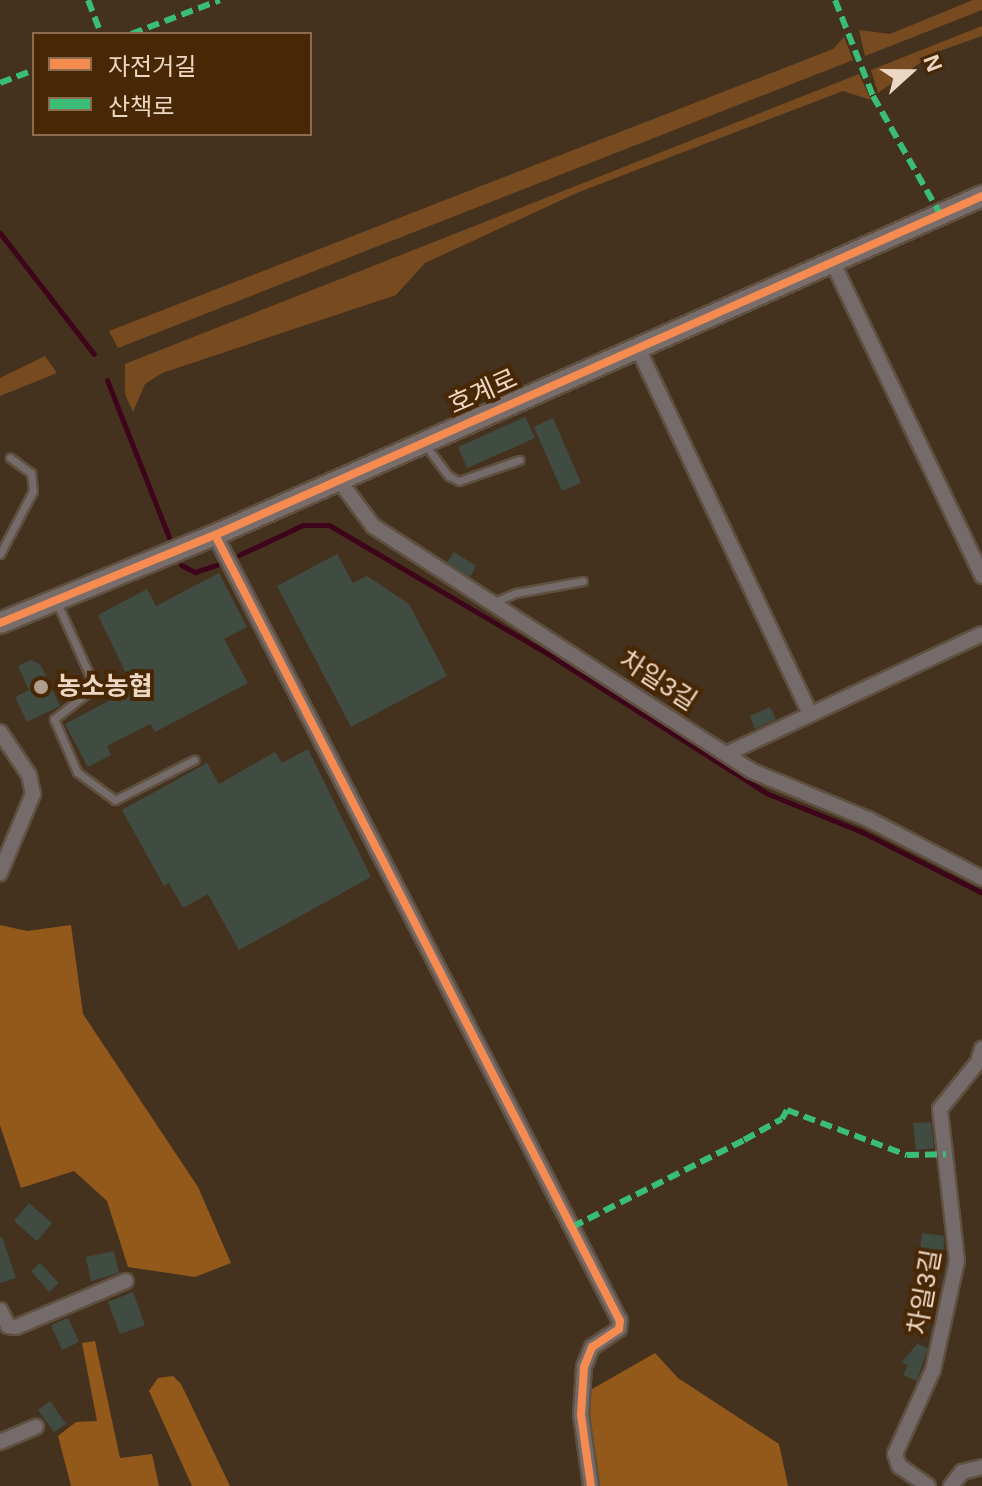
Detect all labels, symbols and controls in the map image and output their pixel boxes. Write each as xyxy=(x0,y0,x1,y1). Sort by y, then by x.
legend xyxy=(32,32,312,136)
north arrow xyxy=(870,32,950,112)
text: N xyxy=(918,51,947,75)
text: 자전거길 xyxy=(108,53,196,80)
text: 산책로 xyxy=(108,93,174,120)
street label: 호계로 xyxy=(444,363,522,421)
street label: 차일3길 xyxy=(613,644,703,718)
place label: 농소농협 xyxy=(57,671,153,703)
marker: 농소농협 xyxy=(32,678,50,696)
street label: 차일3길 xyxy=(902,1247,948,1337)

